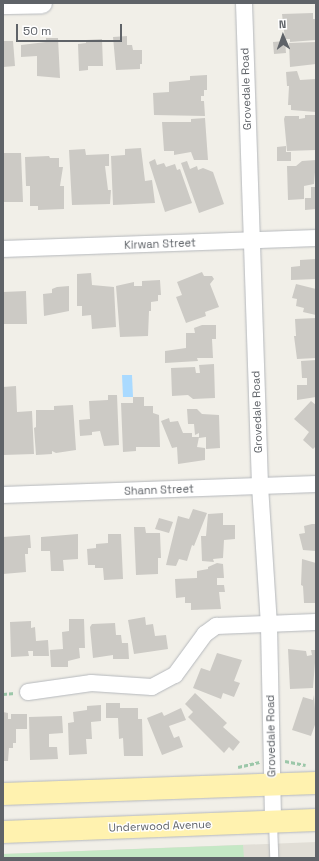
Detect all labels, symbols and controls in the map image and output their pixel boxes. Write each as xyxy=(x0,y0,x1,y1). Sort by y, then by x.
scale bar xyxy=(18,16,124,42)
north arrow xyxy=(263,16,303,56)
text: N xyxy=(279,17,287,31)
text: 50 m xyxy=(23,23,51,39)
street label: Grovedale Road xyxy=(238,48,254,130)
street label: Kirwan Street xyxy=(124,236,196,252)
street label: Grovedale Road xyxy=(249,371,265,453)
street label: Shann Street xyxy=(124,482,194,498)
street label: Grovedale Road xyxy=(264,695,278,777)
street label: Underwood Avenue xyxy=(108,818,212,834)

